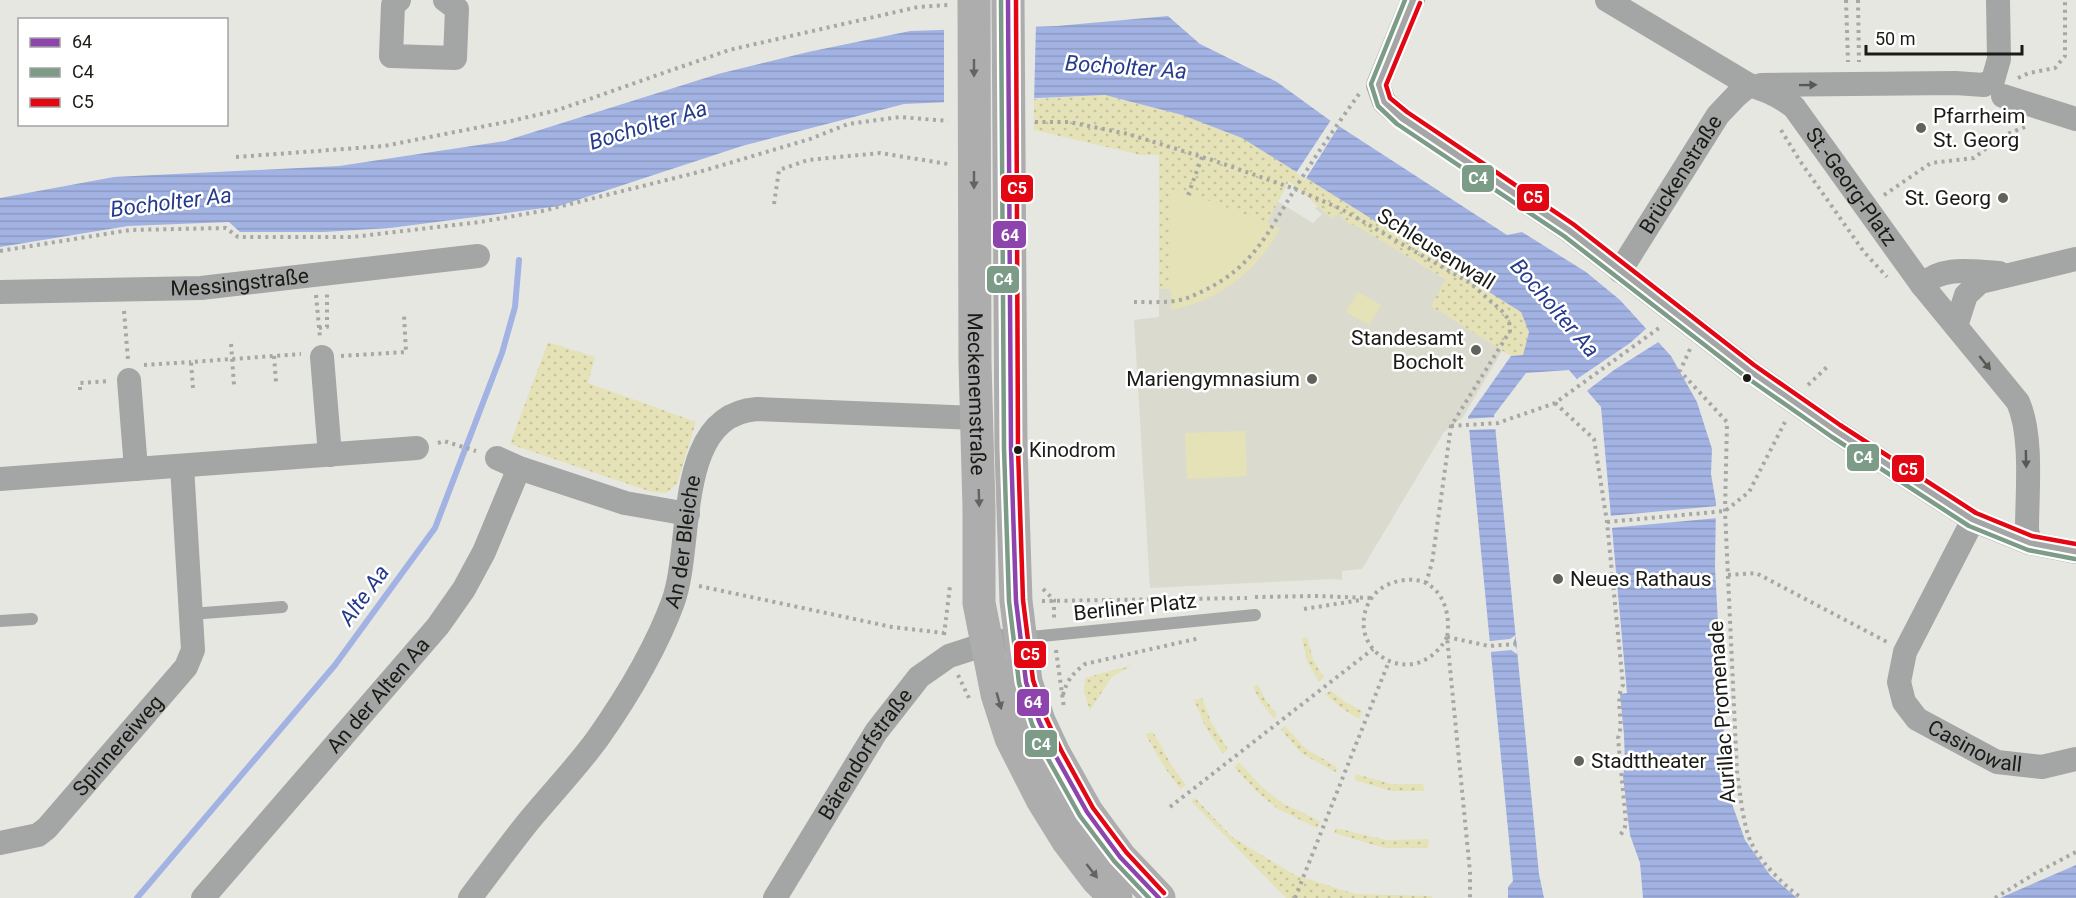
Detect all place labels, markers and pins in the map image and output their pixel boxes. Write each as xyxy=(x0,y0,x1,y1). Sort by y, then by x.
place label: Pfarrheim St. Georg xyxy=(1933,104,2025,152)
marker: Pfarrheim St. Georg xyxy=(1914,121,1928,135)
place label: St. Georg xyxy=(1905,186,1991,210)
marker: St. Georg xyxy=(1996,191,2010,205)
place label: Standesamt Bocholt xyxy=(1351,326,1464,374)
marker: Standesamt Bocholt xyxy=(1469,343,1483,357)
place label: Mariengymnasium xyxy=(1126,367,1300,391)
marker: Mariengymnasium xyxy=(1305,372,1319,386)
unlabelled marker xyxy=(1741,372,1753,384)
place label: Kinodrom xyxy=(1029,438,1116,462)
marker: Kinodrom xyxy=(1012,444,1024,456)
place label: Neues Rathaus xyxy=(1570,567,1712,591)
marker: Neues Rathaus xyxy=(1551,572,1565,586)
place label: Stadttheater xyxy=(1591,749,1707,773)
marker: Stadttheater xyxy=(1572,754,1586,768)

